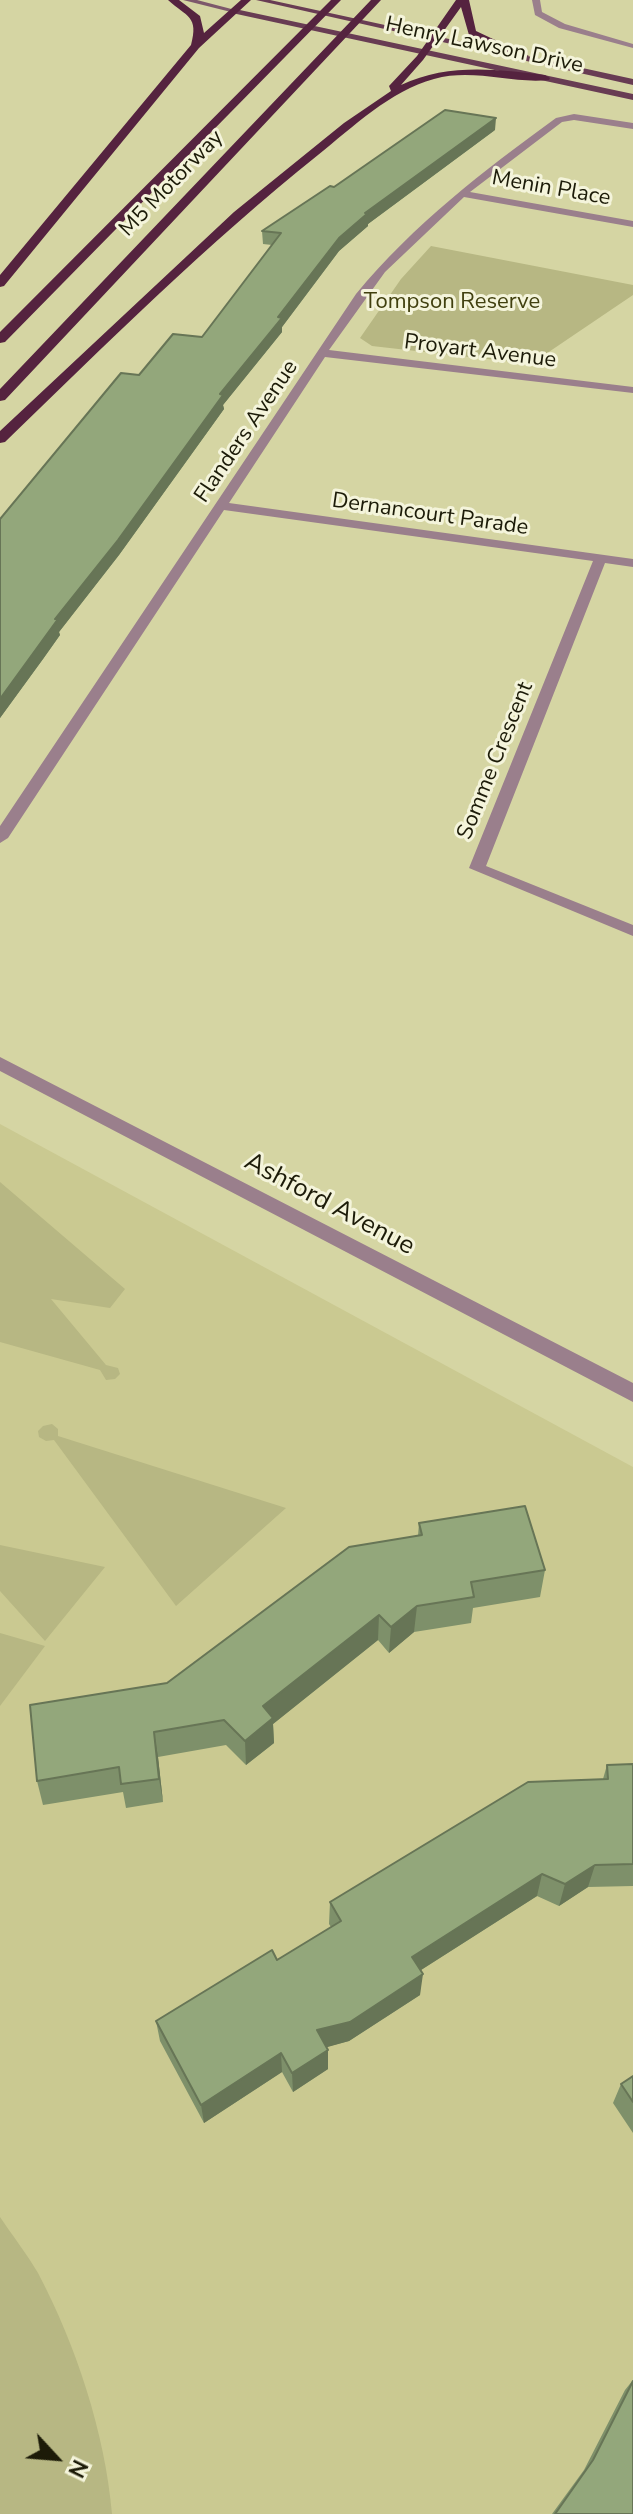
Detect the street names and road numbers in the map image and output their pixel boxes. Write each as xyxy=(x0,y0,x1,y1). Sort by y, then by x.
street label: Henry Lawson Drive xyxy=(383,12,585,80)
street label: M5 Motorway xyxy=(115,125,229,243)
street label: Menin Place xyxy=(490,166,612,212)
street label: Proyart Avenue xyxy=(402,330,558,374)
street label: Flanders Avenue xyxy=(190,356,304,508)
street label: Dernancourt Parade xyxy=(330,488,530,542)
street label: Somme Crescent xyxy=(452,678,540,844)
street label: Ashford Avenue xyxy=(239,1147,419,1263)

